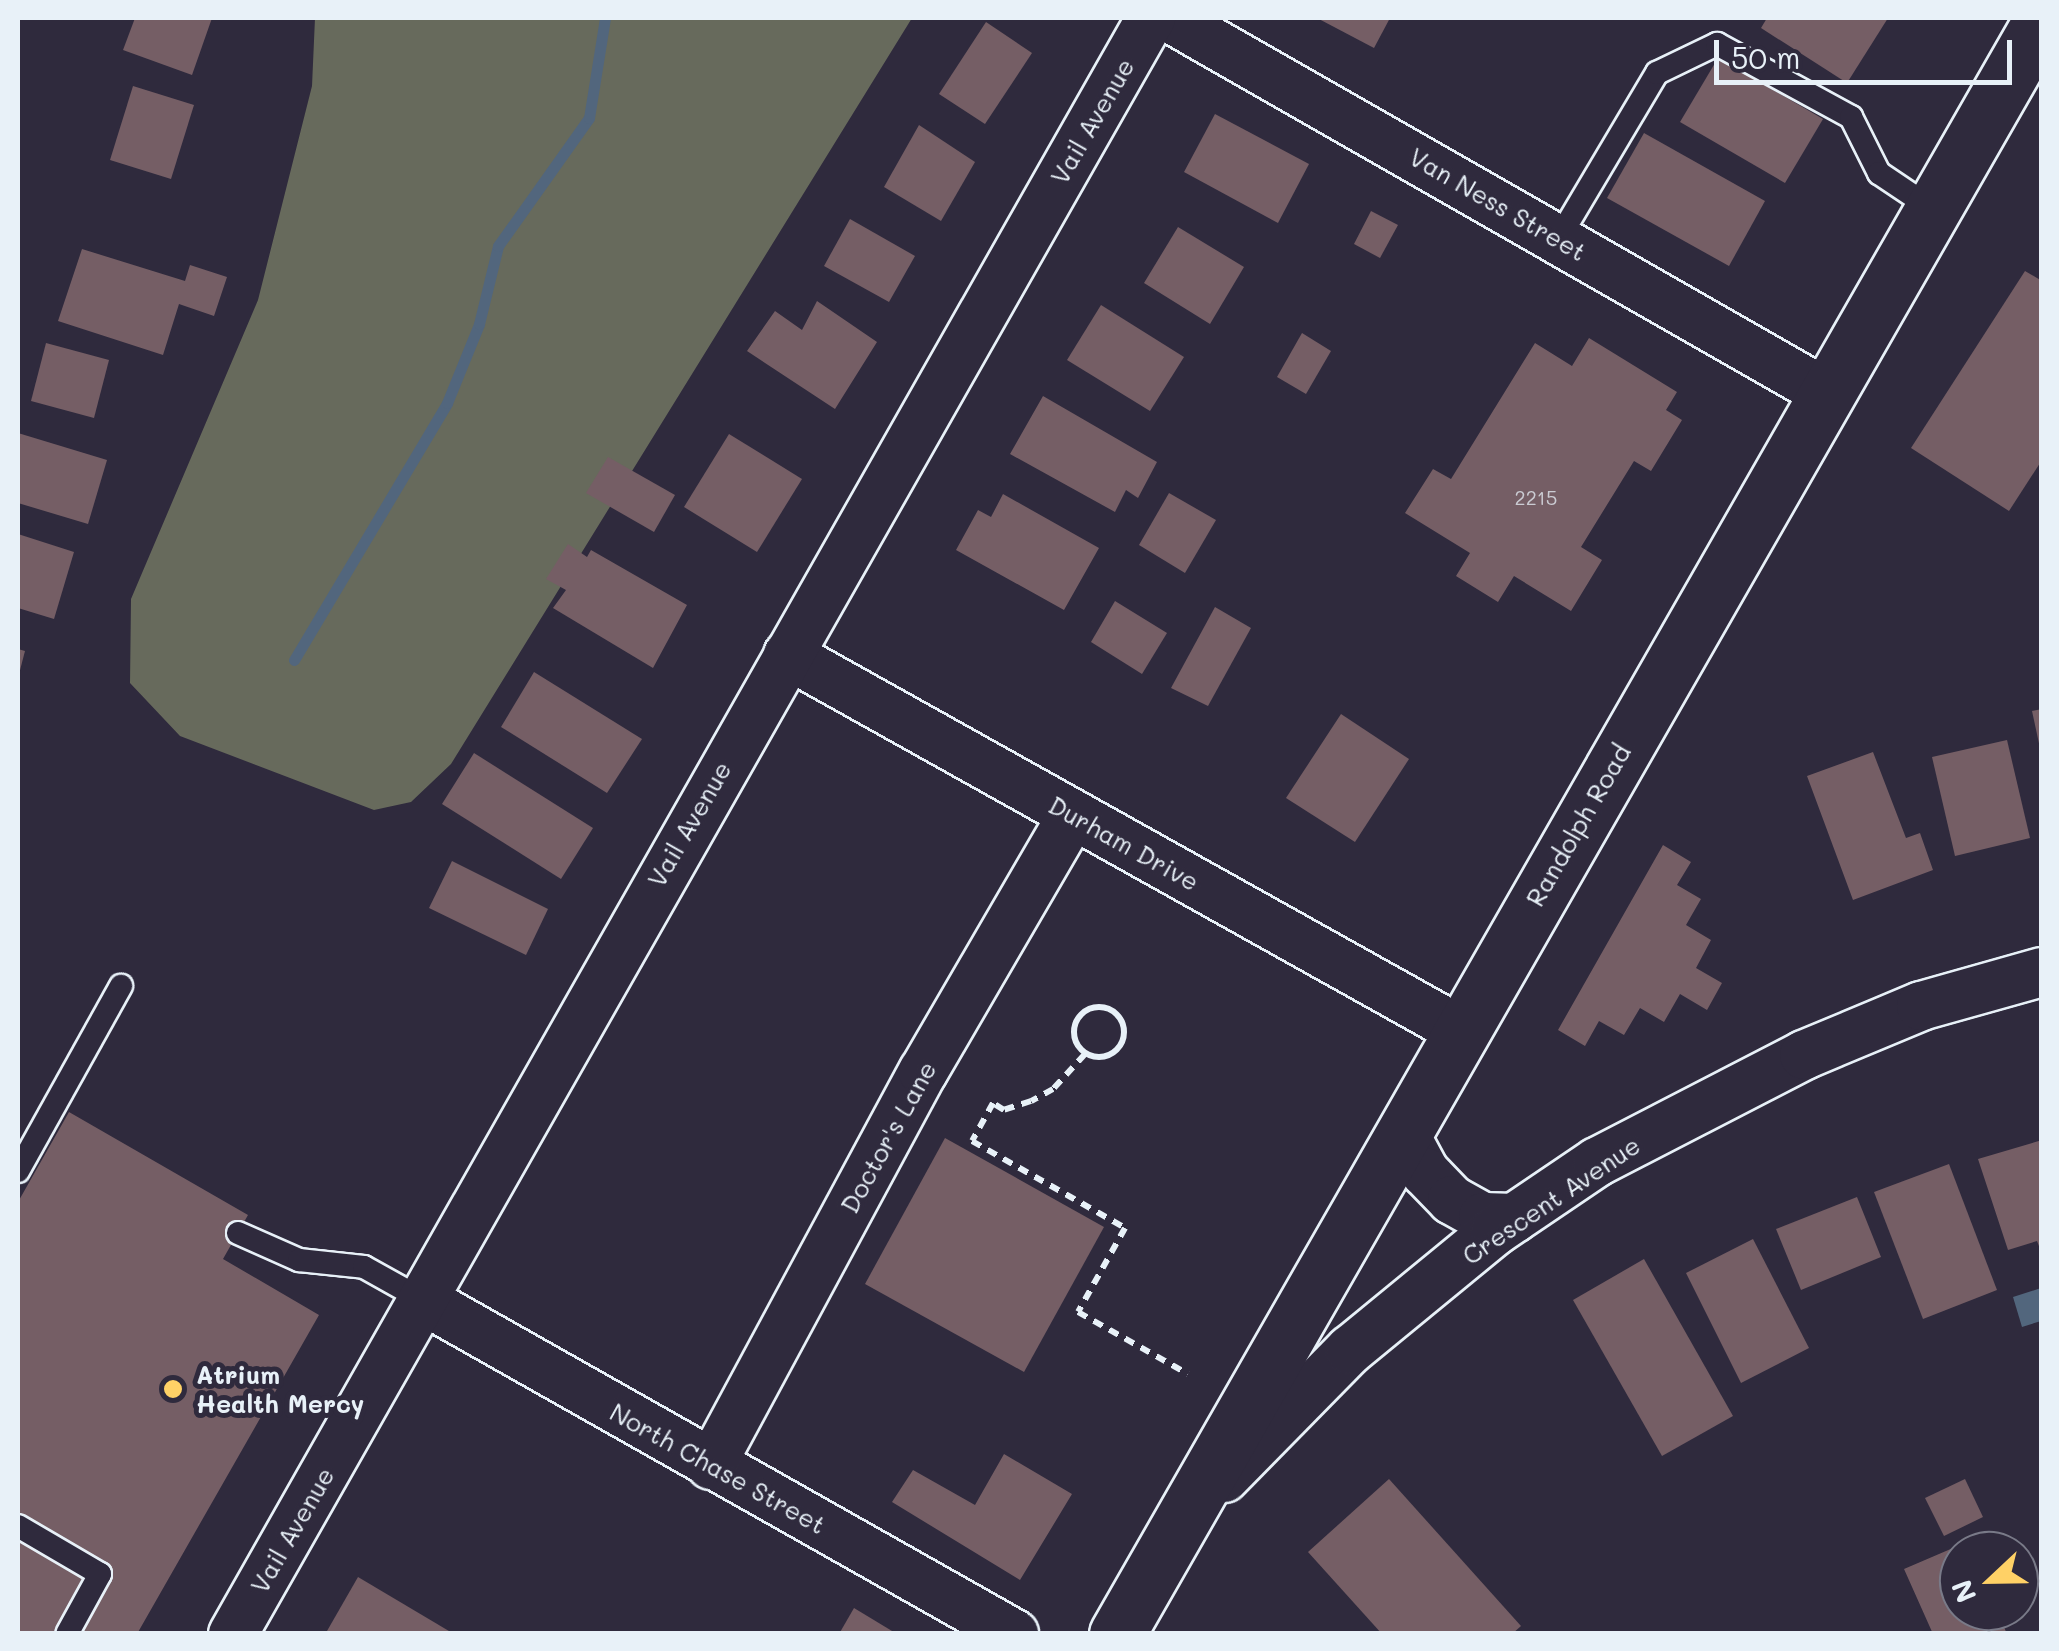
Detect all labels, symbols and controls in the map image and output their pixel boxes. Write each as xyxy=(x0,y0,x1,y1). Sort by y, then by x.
scale bar xyxy=(1719,20,2016,82)
text: 50 m xyxy=(1731,37,1801,77)
street label: Vail Avenue xyxy=(1044,53,1140,189)
street label: Van Ness Street xyxy=(1404,141,1592,267)
house number: 2215 xyxy=(1515,485,1557,509)
street label: Randolph Road xyxy=(1519,739,1637,911)
street label: Vail Avenue xyxy=(641,756,737,892)
street label: Durham Drive xyxy=(1044,789,1204,897)
street label: Doctor's Lane xyxy=(834,1056,942,1218)
street label: Crescent Avenue xyxy=(1457,1130,1645,1270)
place label: Atrium Health Mercy xyxy=(196,1360,364,1419)
marker: Atrium Health Mercy xyxy=(160,1376,186,1402)
street label: North Chase Street xyxy=(605,1396,831,1540)
street label: Vail Avenue xyxy=(244,1462,340,1598)
north arrow xyxy=(1939,1531,2039,1631)
text: N xyxy=(1942,1575,1984,1608)

